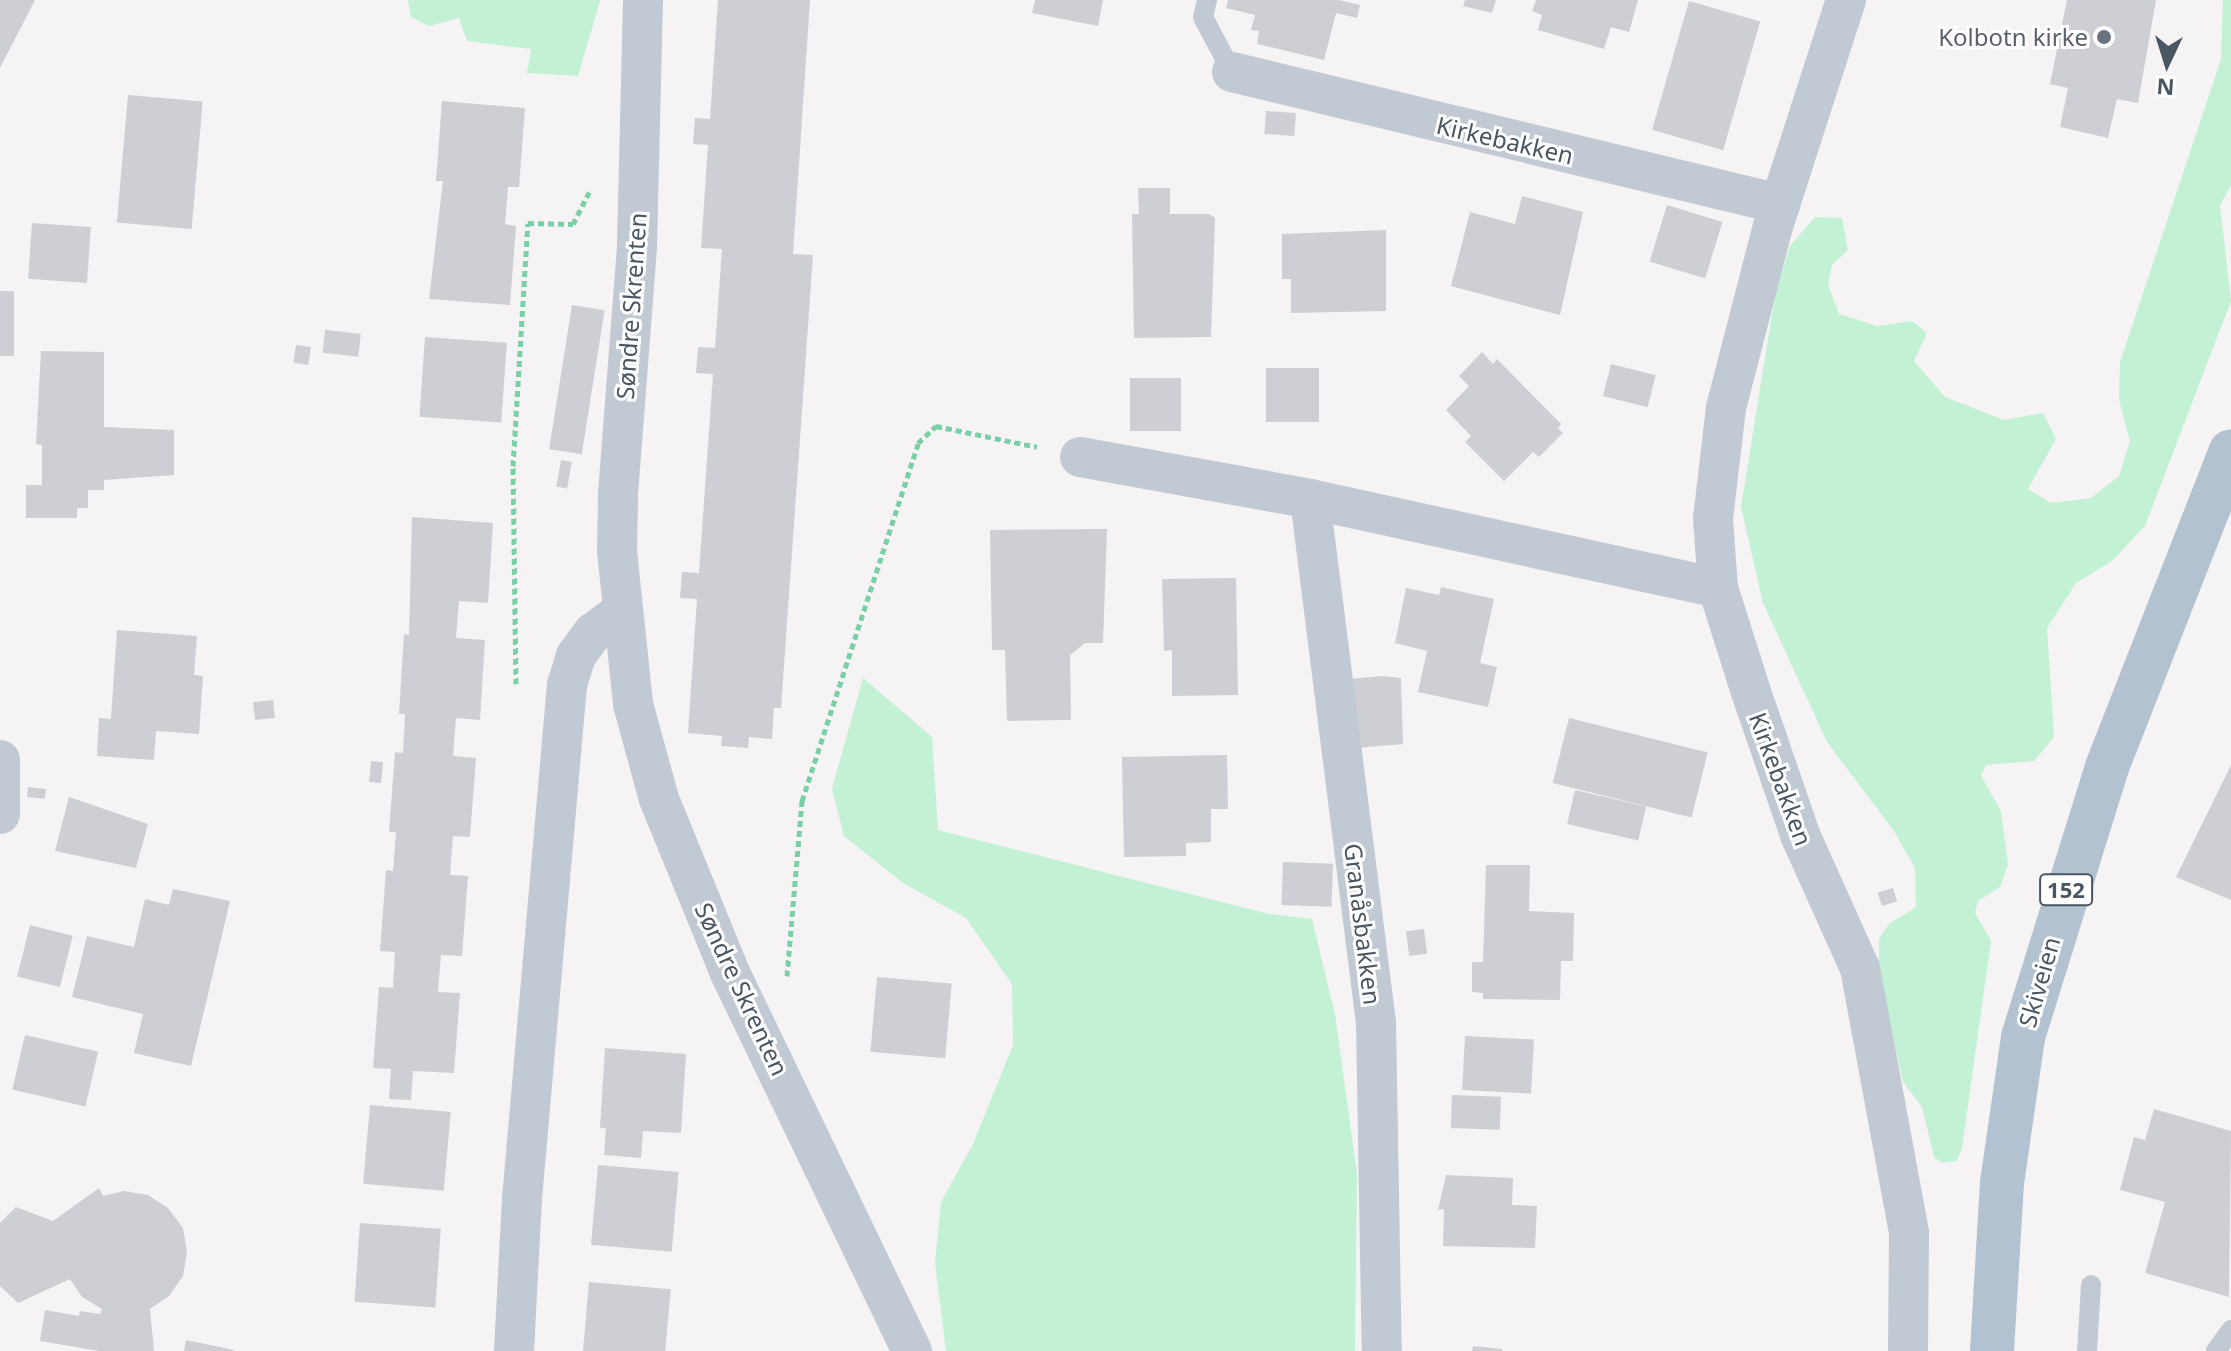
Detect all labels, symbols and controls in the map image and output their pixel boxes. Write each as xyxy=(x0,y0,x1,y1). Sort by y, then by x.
place label: Kolbotn kirke xyxy=(1938,23,2088,51)
north arrow xyxy=(2127,24,2207,104)
marker: Kolbotn kirke xyxy=(2095,28,2113,46)
text: N xyxy=(2155,72,2175,104)
street label: Kirkebakken xyxy=(1434,110,1576,170)
street label: Søndre Skrenten xyxy=(610,212,652,400)
street label: Kirkebakken xyxy=(1744,709,1818,849)
street label: Granåsbakken xyxy=(1339,842,1387,1006)
road number: 152 xyxy=(2038,872,2094,908)
street label: Søndre Skrenten xyxy=(689,898,795,1080)
street label: Skiveien xyxy=(2012,934,2066,1030)

